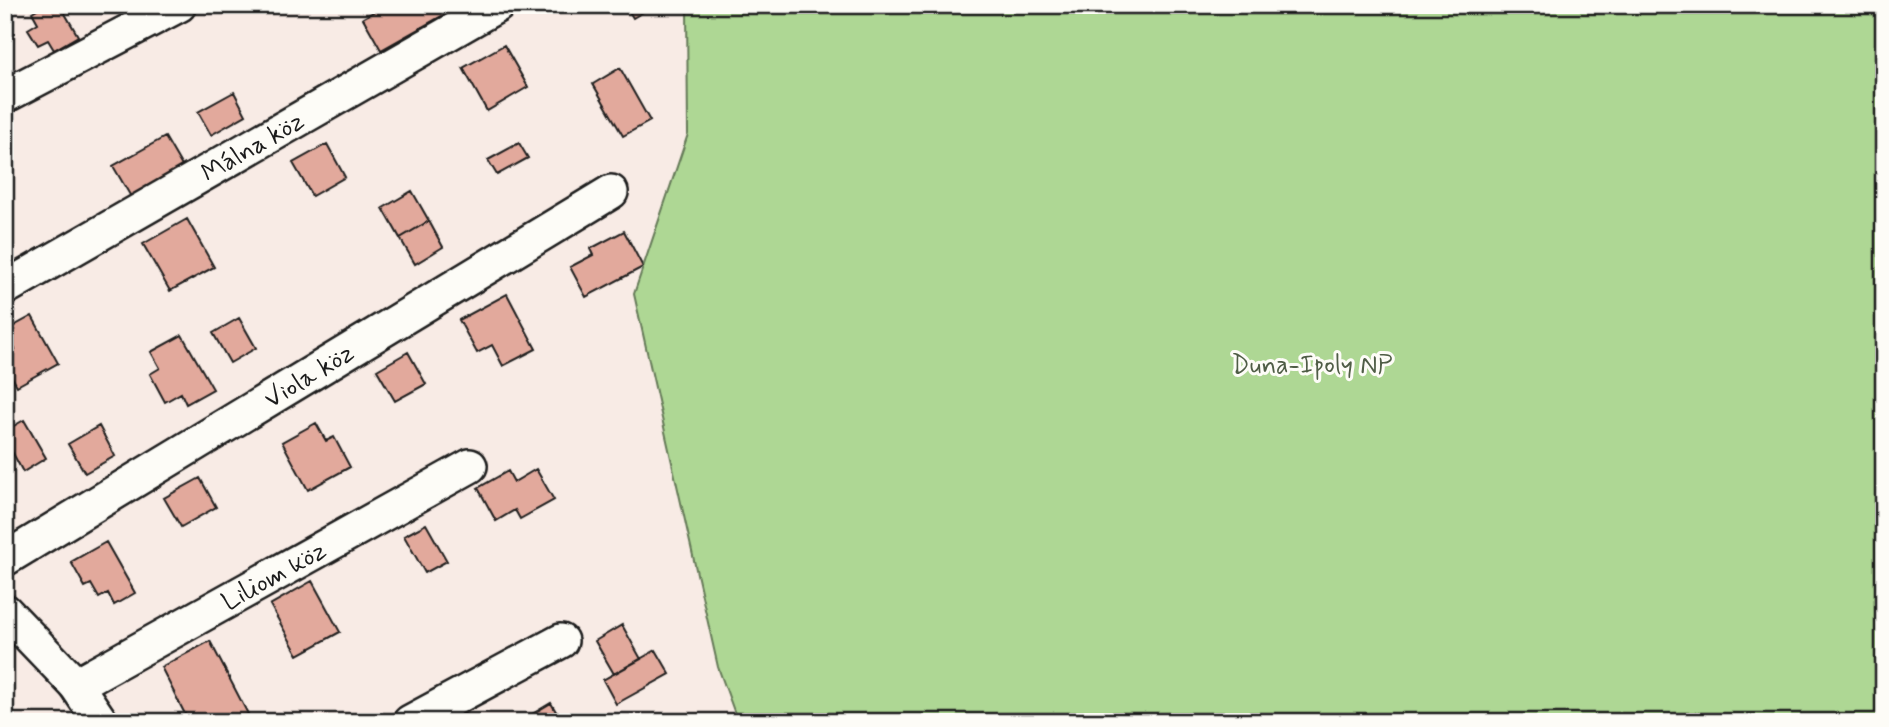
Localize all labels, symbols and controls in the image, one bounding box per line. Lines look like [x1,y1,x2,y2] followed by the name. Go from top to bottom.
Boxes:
[195,105,311,191] street label: Málna köz
[258,337,361,417] street label: Viola köz
[1232,349,1392,383] park label: Duna-Ipoly NP
[216,534,333,620] street label: Liliom köz

